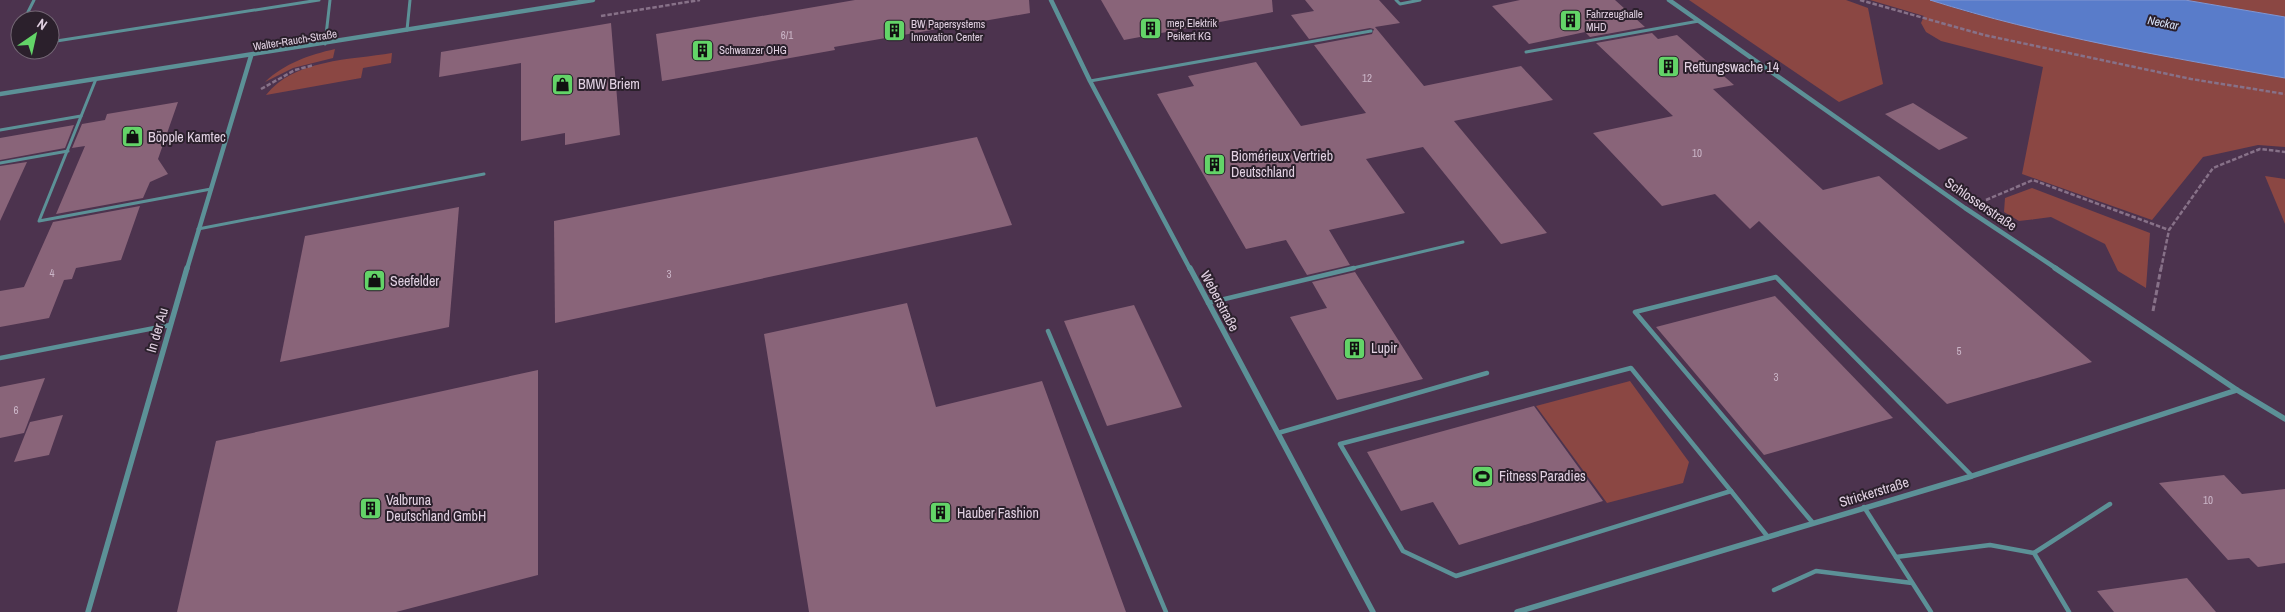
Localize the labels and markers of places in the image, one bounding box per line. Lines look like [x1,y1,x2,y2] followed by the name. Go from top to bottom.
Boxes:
[1586,7,1643,34] place label: Fahrzeughalle MHD
[1558,8,1582,32] building icon: Fahrzeughalle MHD
[1167,16,1218,43] place label: mep Elektrik Peikert KG
[911,17,986,44] place label: BW Papersystems Innovation Center
[1139,17,1163,41] building icon: mep Elektrik Peikert KG
[883,18,907,42] building icon: BW Papersystems Innovation Center
[691,38,715,62] building icon: Schwanzer OHG
[719,43,787,57] place label: Schwanzer OHG
[1656,55,1680,79] building icon: Rettungswache 14
[1684,58,1780,76] place label: Rettungswache 14
[550,72,574,96] shop icon: BMW Briem
[578,75,640,93] place label: BMW Briem
[120,125,144,149] shop icon: Böpple Kamtec
[148,128,226,146] place label: Böpple Kamtec
[1231,147,1333,181] place label: Biomérieux Vertrieb Deutschland
[1203,152,1227,176] building icon: Biomérieux Vertrieb Deutschland
[362,269,386,293] shop icon: Seefelder
[390,272,439,290] place label: Seefelder
[1343,336,1367,360] building icon: Lupir
[1371,339,1397,357] place label: Lupir
[1471,464,1495,488] sports icon: Fitness Paradies
[1499,467,1586,485] place label: Fitness Paradies
[386,491,486,525] place label: Valbruna Deutschland GmbH
[358,496,382,520] building icon: Valbruna Deutschland GmbH
[929,501,953,525] building icon: Hauber Fashion
[957,504,1039,522] place label: Hauber Fashion

